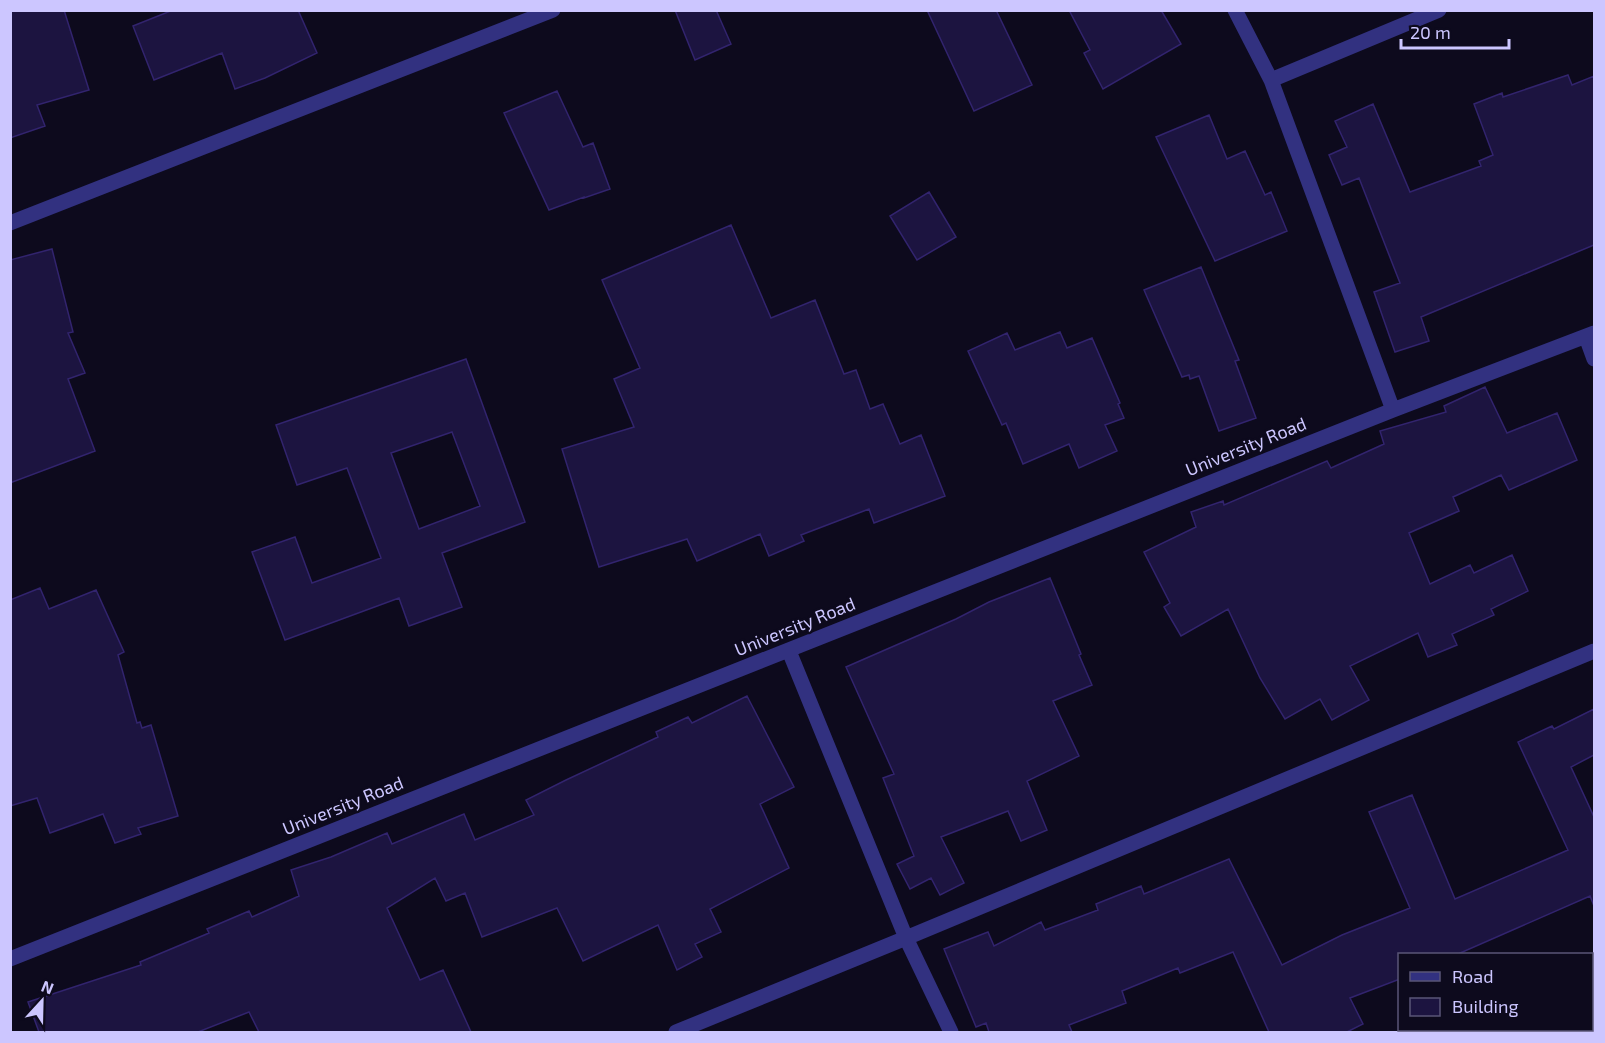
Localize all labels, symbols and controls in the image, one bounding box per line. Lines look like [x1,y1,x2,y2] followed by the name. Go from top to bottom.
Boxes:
[1401,12,1509,50] scale bar
[1410,21,1451,43] text: 20 m
[1182,412,1309,480] street label: University Road
[731,592,858,660] street label: University Road
[279,771,406,839] street label: University Road
[1398,953,1593,1031] legend
[1452,965,1493,987] text: Road
[12,971,72,1031] north arrow
[39,976,57,998] text: N
[1452,995,1519,1017] text: Building

